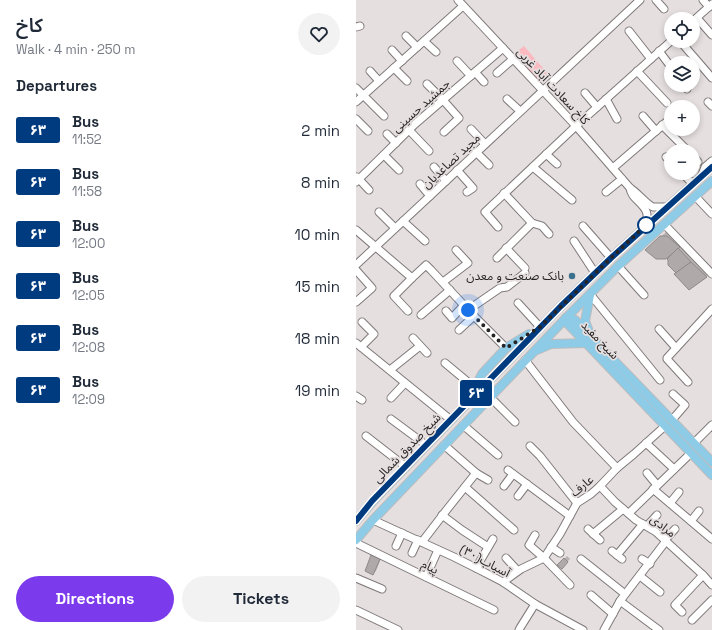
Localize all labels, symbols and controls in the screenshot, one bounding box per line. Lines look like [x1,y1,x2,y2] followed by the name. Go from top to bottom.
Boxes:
[664,12,700,180] map controls
[664,12,700,48] button: locate
[16,13,43,38] text: کاخ
[298,13,340,55] button: heart
[16,41,135,58] text: Walk · 4 min · 250 m
[512,44,594,129] street label: کاخ سعادت آباد غربی
[664,56,700,92] button: layers
[16,76,97,95] text: Departures
[389,76,453,136] street label: جمشید حسینی
[664,100,700,136] button: +
[72,112,99,131] text: Bus
[30,121,46,139] text: ۶۳
[301,121,340,140] text: 2 min
[418,130,484,192] street label: مجید تصاعدیان
[72,131,102,148] text: 11:52
[664,144,700,180] button: −
[72,164,99,183] text: Bus
[30,173,46,191] text: ۶۳
[301,173,340,192] text: 8 min
[72,183,102,200] text: 11:58
[72,216,99,235] text: Bus
[637,216,655,234] unlabelled marker
[30,225,46,243] text: ۶۳
[294,225,340,244] text: 10 min
[72,235,105,252] text: 12:00
[72,268,99,287] text: Bus
[466,268,564,284] place label: بانک صنعت و معدن
[567,271,577,281] marker: بانک صنعت و معدن
[30,277,46,295] text: ۶۳
[295,277,340,296] text: 15 min
[72,287,105,304] text: 12:05
[458,300,478,320] your location
[577,317,622,363] street label: شیخ مفید
[72,320,99,339] text: Bus
[30,329,46,347] text: ۶۳
[295,329,340,348] text: 18 min
[72,339,105,356] text: 12:08
[72,372,99,391] text: Bus
[458,380,494,406] line badge: ۶۳
[30,381,46,399] text: ۶۳
[295,381,340,400] text: 19 min
[468,384,484,402] text: ۶۳
[72,391,105,408] text: 12:09
[369,410,445,487] street label: شیخ صدوق شمالی
[567,472,597,500] street label: عارف
[647,511,679,541] street label: مرادی
[457,541,513,581] street label: آسیاب(۳۰)
[418,556,441,579] street label: پیام
[16,576,174,622] button: Directions
[182,576,340,622] button: Tickets

